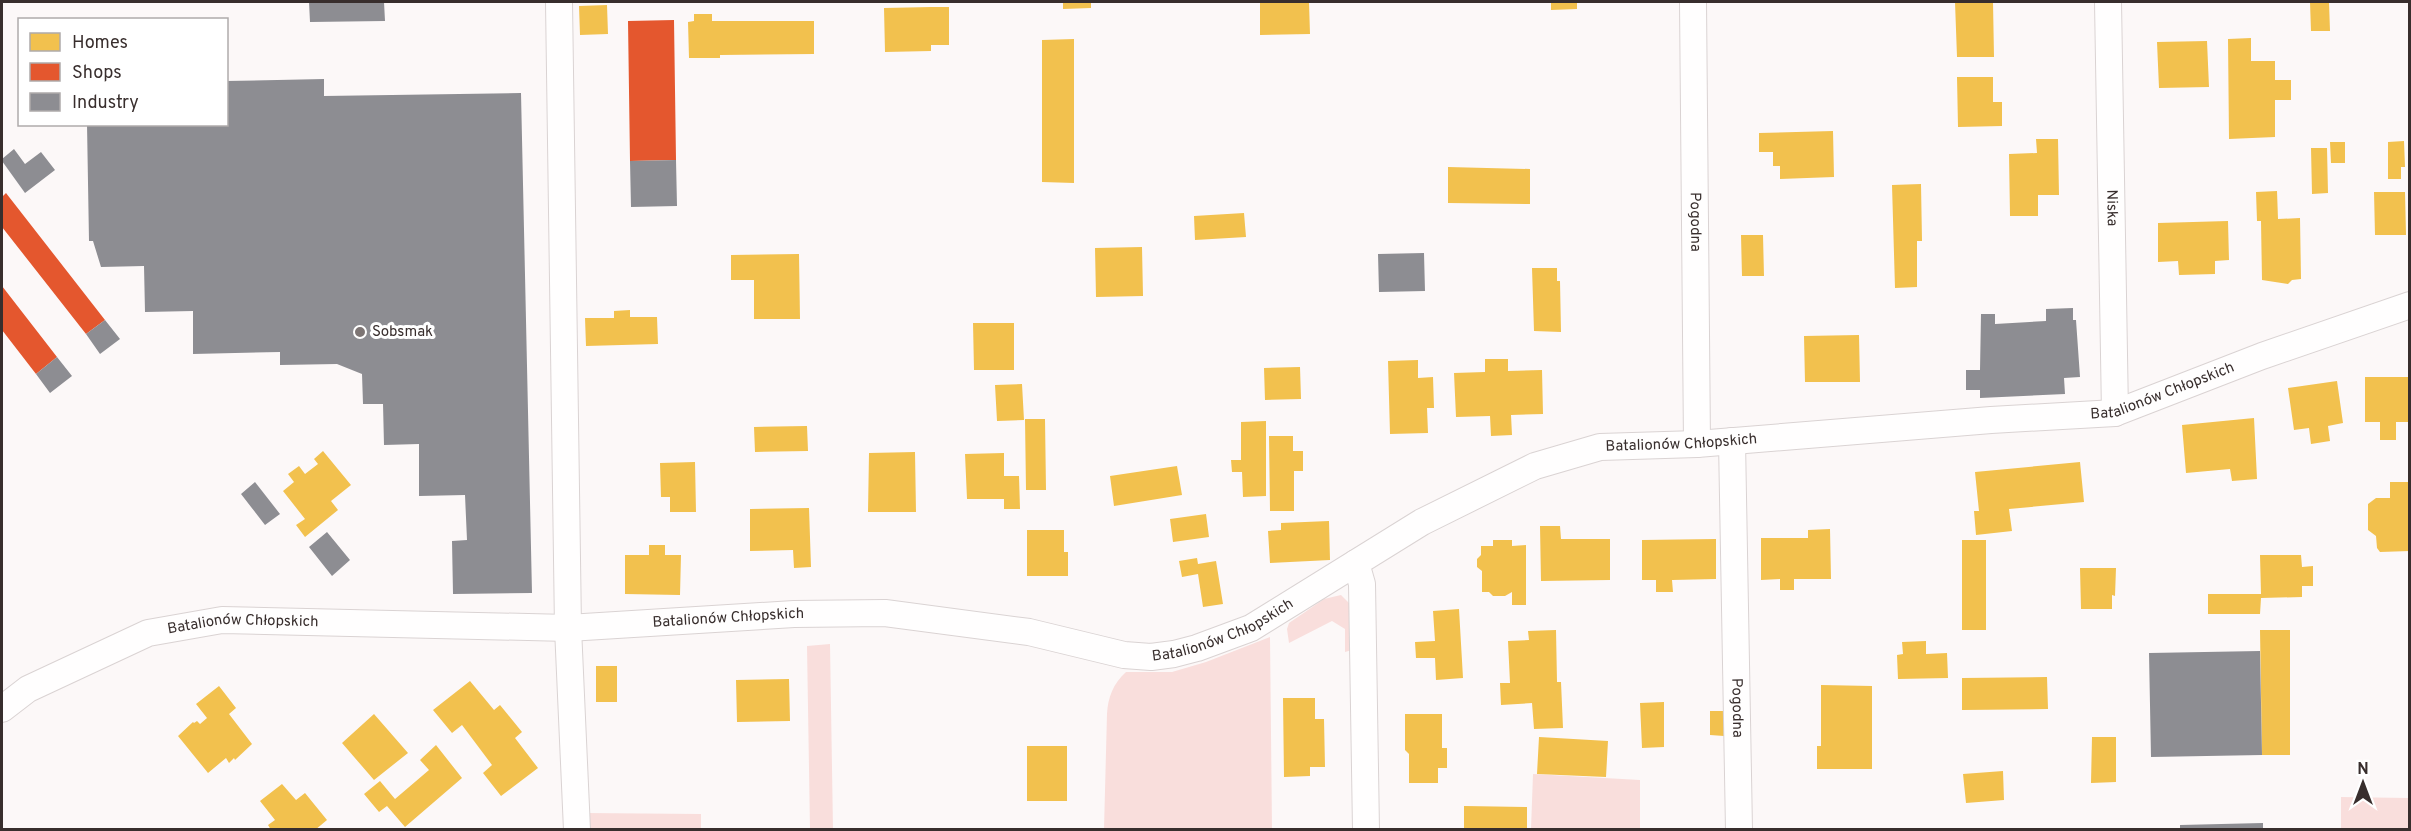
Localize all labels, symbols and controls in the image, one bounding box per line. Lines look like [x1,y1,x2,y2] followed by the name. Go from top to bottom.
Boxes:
[18,18,228,126] legend
[72,32,128,55] text: Homes
[72,62,122,85] text: Shops
[72,92,139,115] text: Industry
[2102,189,2121,227] street label: Niska
[1685,192,1705,252] street label: Pogodna
[372,323,433,342] place label: Sobsmak
[353,325,367,339] marker: Sobsmak
[2090,358,2237,424] street label: Batalionów Chłopskich
[1605,430,1758,456] street label: Batalionów Chłopskich
[1151,594,1297,666] street label: Batalionów Chłopskich
[652,604,804,632] street label: Batalionów Chłopskich
[166,611,319,639] street label: Batalionów Chłopskich
[1727,678,1747,738] street label: Pogodna
[2333,753,2393,813] north arrow
[2357,760,2369,780] text: N

